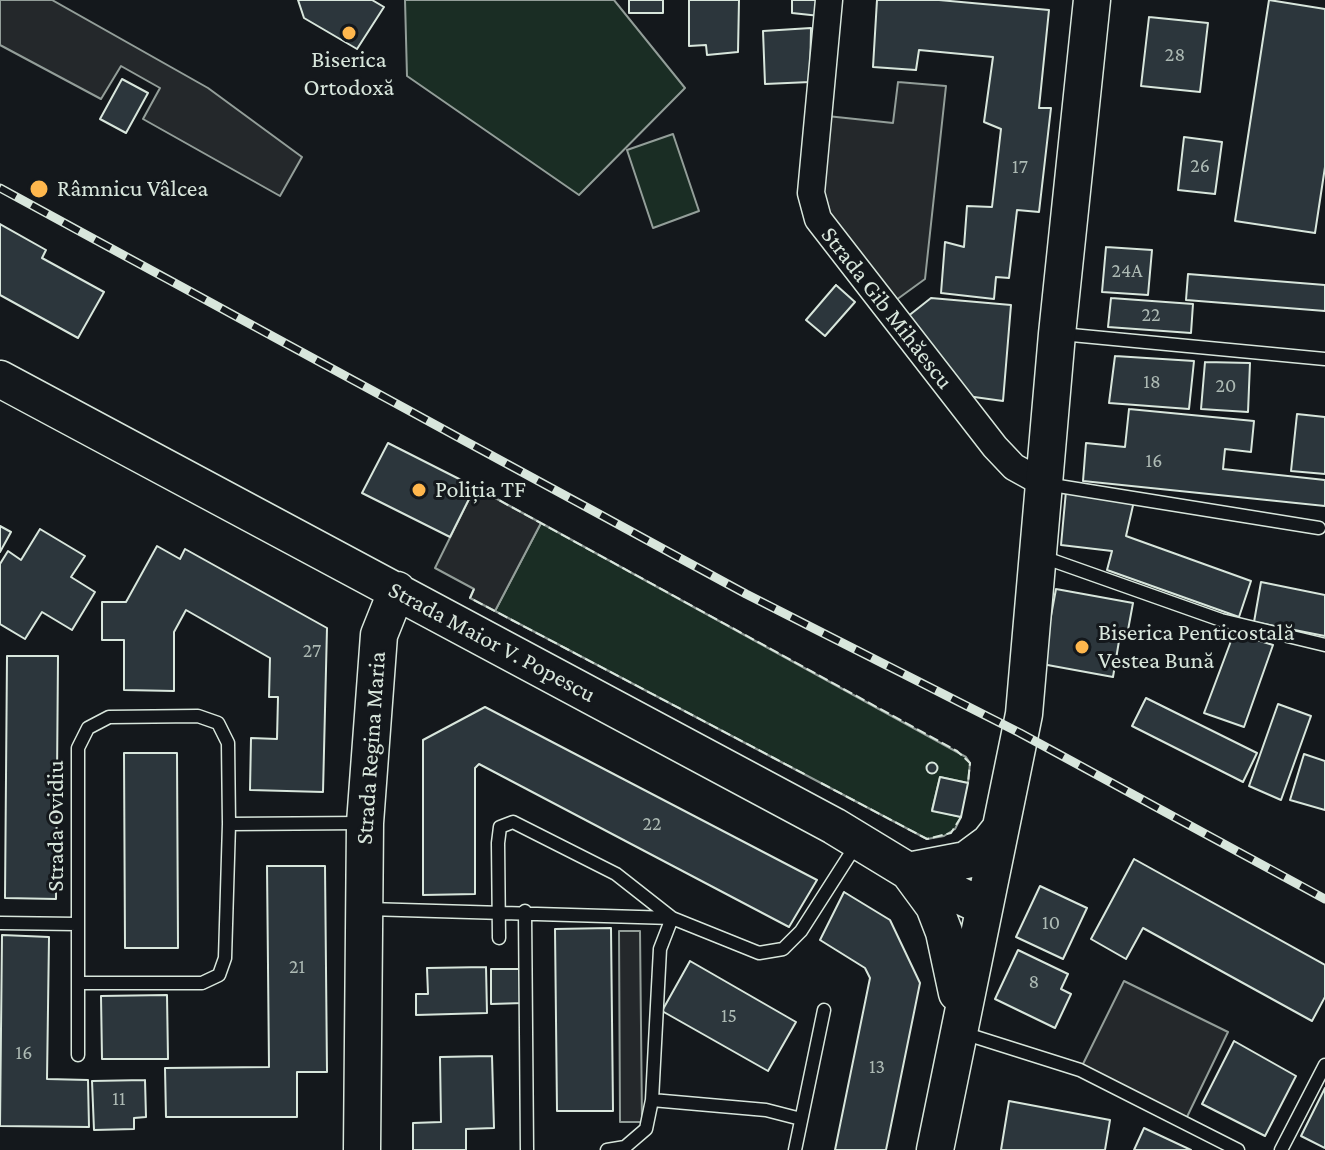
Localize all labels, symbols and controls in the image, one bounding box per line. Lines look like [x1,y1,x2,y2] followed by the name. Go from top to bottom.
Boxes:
[340,24,358,42] marker: Biserica Ortodoxă
[1165,43,1185,67] house number: 28
[304,46,394,102] place label: Biserica Ortodoxă
[1190,154,1210,178] house number: 26
[1012,155,1028,179] house number: 17
[57,175,208,203] place label: Râmnicu Vâlcea
[28,178,50,200] marker: Râmnicu Vâlcea
[815,221,959,395] street label: Strada Gib Mihăescu
[1111,259,1143,283] house number: 24A
[1142,303,1160,327] house number: 22
[1143,370,1161,394] house number: 18
[1216,374,1236,398] house number: 20
[1146,449,1162,473] house number: 16
[435,476,526,504] place label: Poliția TF
[410,481,428,499] marker: Poliția TF
[383,575,601,709] street label: Strada Maior V. Popescu
[1098,619,1295,675] place label: Biserica Penticostală Vestea Bună
[1073,638,1091,656] marker: Biserica Penticostală Vestea Bună
[303,639,321,663] house number: 27
[350,650,392,846] street label: Strada Regina Maria
[42,760,70,892] street label: Strada Ovidiu
[643,812,661,836] house number: 22
[1042,911,1060,935] house number: 10
[289,955,305,979] house number: 21
[1029,970,1039,994] house number: 8
[721,1004,737,1028] house number: 15
[16,1041,32,1065] house number: 16
[869,1055,885,1079] house number: 13
[112,1087,126,1111] house number: 11

